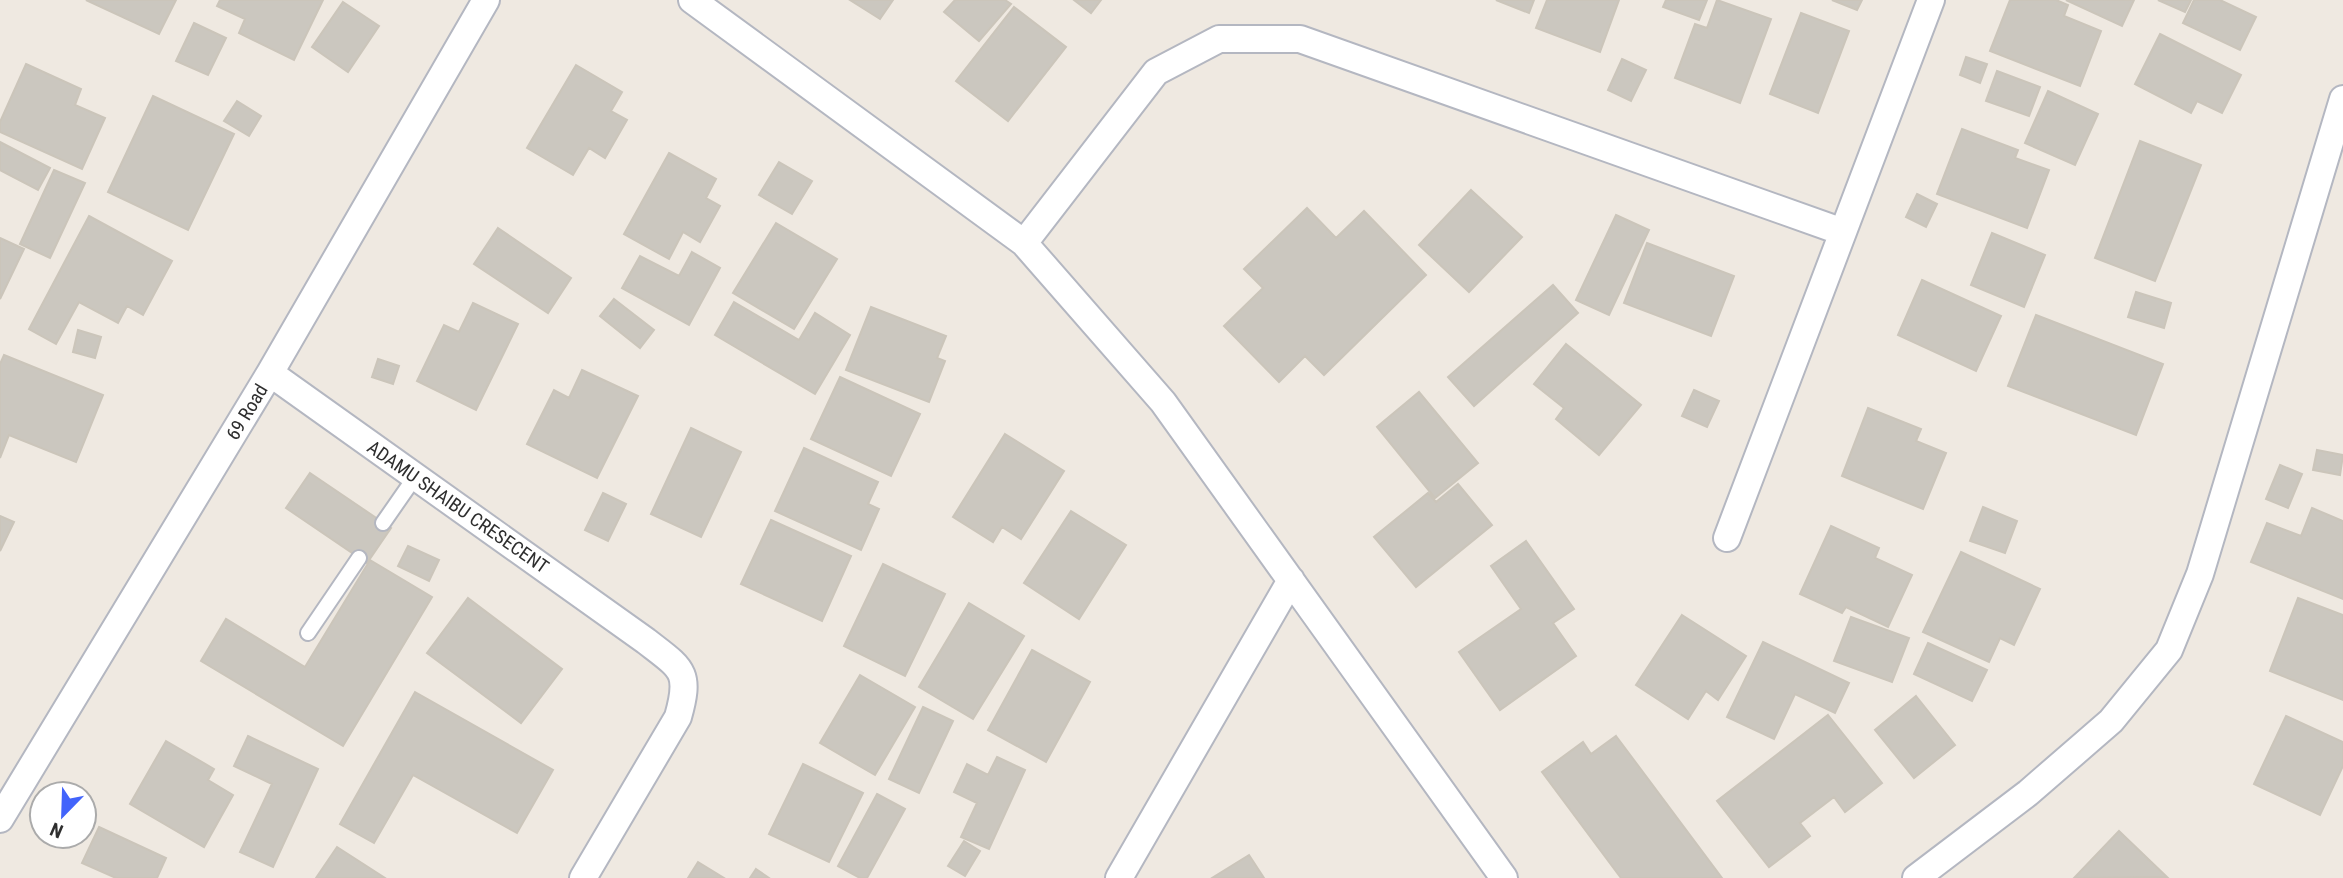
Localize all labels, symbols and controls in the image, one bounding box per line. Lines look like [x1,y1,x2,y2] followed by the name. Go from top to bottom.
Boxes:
[221,380,273,444] street label: 69 Road
[363,436,553,578] street label: ADAMU SHAIBU CRESECENT
[28,780,98,850] north arrow
[47,817,66,843] text: N

